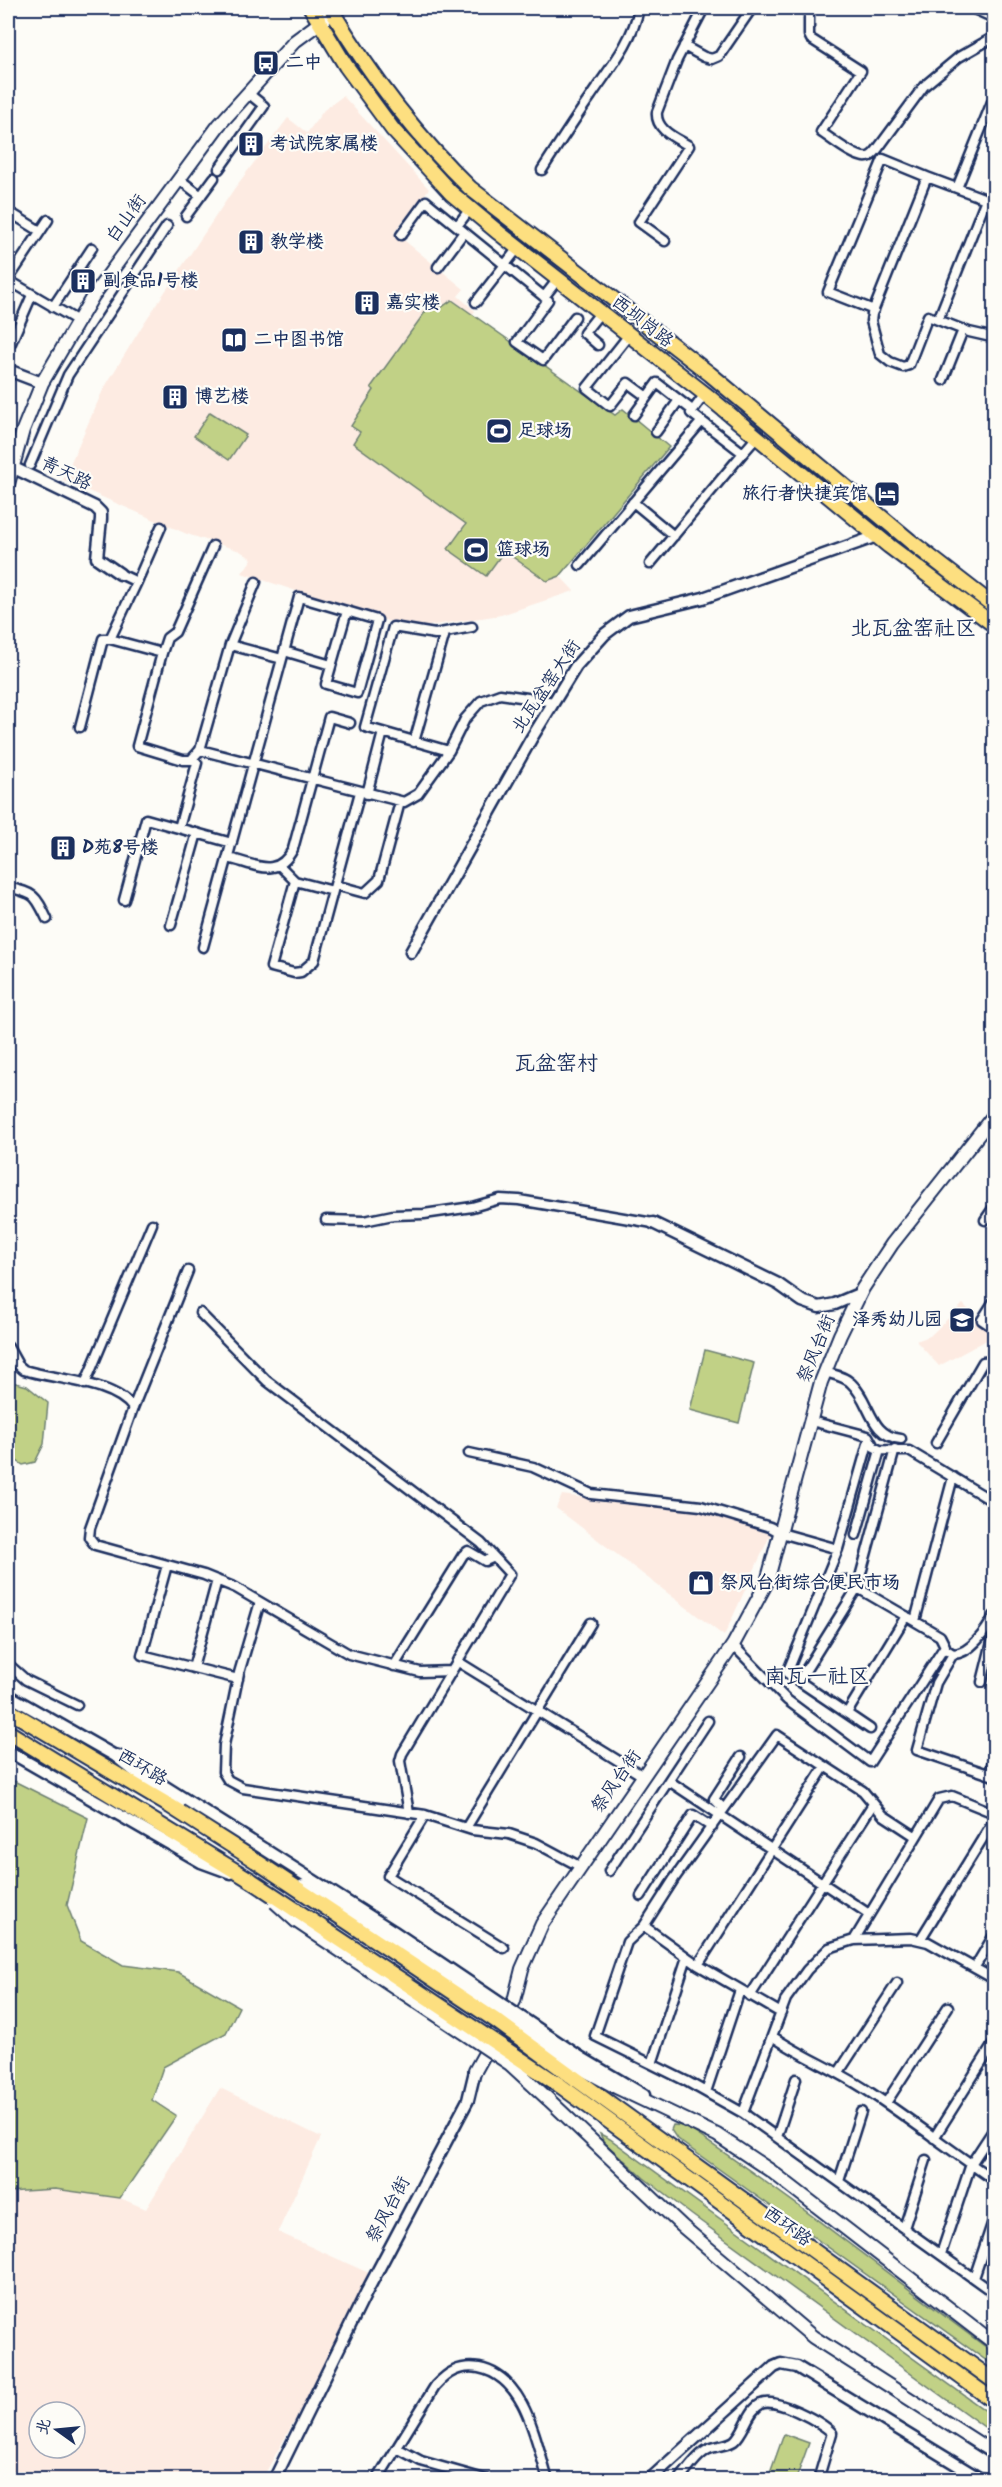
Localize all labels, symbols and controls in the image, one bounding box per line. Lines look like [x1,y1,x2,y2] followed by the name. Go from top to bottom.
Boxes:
[251,48,281,78] bus stop icon: 二中
[286,49,322,78] place label: 二中
[236,129,266,159] building icon: 考试院家属楼
[270,130,378,159] place label: 考试院家属楼
[99,189,155,249] street label: 白山街
[236,227,266,257] building icon: 教学楼
[270,228,324,257] place label: 教学楼
[68,266,98,296] building icon: 副食品1号楼
[103,267,198,296] place label: 副食品1号楼
[352,288,382,318] building icon: 嘉实楼
[605,288,679,356] street label: 西坝岗路
[386,289,440,318] place label: 嘉实楼
[219,325,249,355] library icon: 二中图书馆
[254,326,344,355] place label: 二中图书馆
[160,382,190,412] building icon: 博艺楼
[195,383,249,412] place label: 博艺楼
[484,416,514,446] sports icon: 足球场
[518,417,572,446] place label: 足球场
[35,449,97,499] street label: 青天路
[872,479,902,509] hotel icon: 旅行者快捷宾馆
[742,480,868,509] place label: 旅行者快捷宾馆
[461,535,491,565] sports icon: 篮球场
[496,536,550,565] place label: 篮球场
[850,613,976,646] district label: 北瓦盆窑社区
[505,634,589,740] street label: 北瓦盆窑大街
[48,833,78,863] building icon: D苑8号楼
[82,834,159,863] place label: D苑8号楼
[514,1048,598,1081] district label: 瓦盆窑村
[947,1305,977,1335] school or university icon: 泽秀幼儿园
[852,1306,942,1335] place label: 泽秀幼儿园
[790,1310,844,1388] street label: 祭风台街
[686,1568,716,1598] shop icon: 祭风台街综合便民市场
[720,1569,900,1598] place label: 祭风台街综合便民市场
[765,1661,870,1694] district label: 南瓦一社区
[111,1742,173,1794] street label: 西环路
[584,1744,650,1820] street label: 祭风台街
[359,2171,419,2249] street label: 祭风台街
[757,2199,817,2255] street label: 西环路
[27,2400,87,2460] north arrow
[30,2416,58,2437] text: 北

